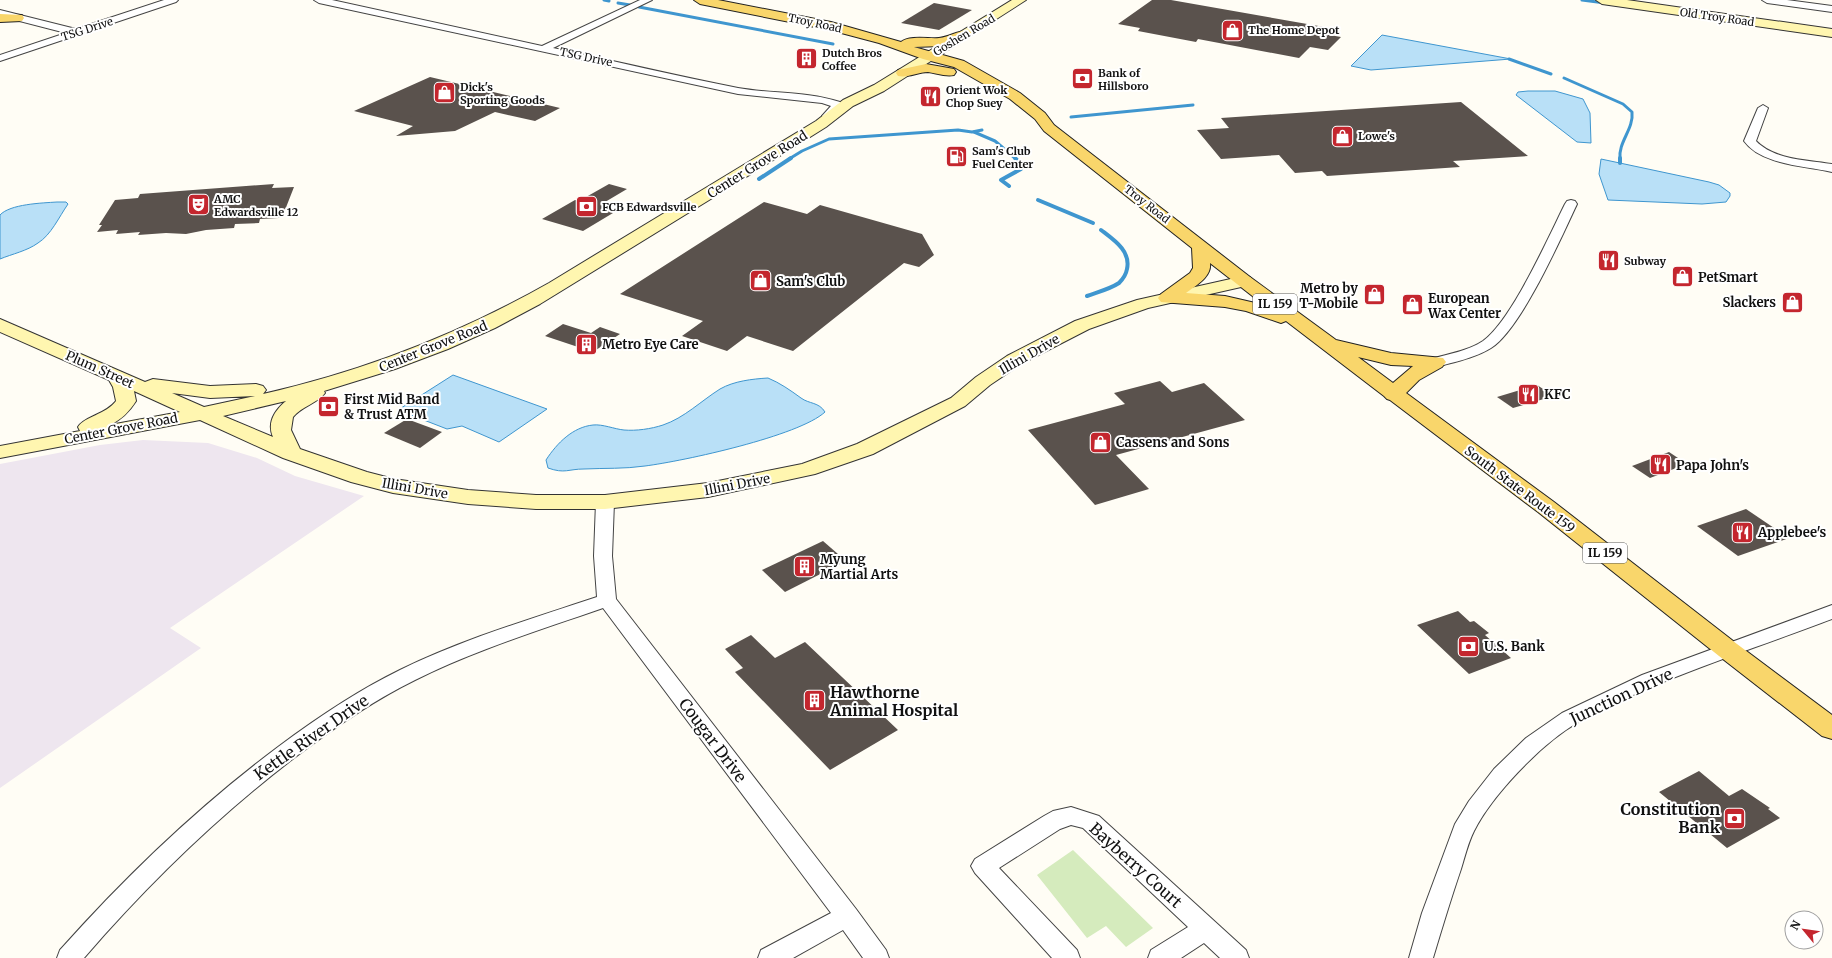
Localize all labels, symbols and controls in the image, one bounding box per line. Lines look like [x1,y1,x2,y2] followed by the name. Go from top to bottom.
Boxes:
[1679,5,1755,29] street label: Old Troy Road
[787,11,843,36] street label: Troy Road
[931,11,998,59] street label: Goshen Road
[59,14,115,44] street label: TSG Drive
[1220,17,1246,43] shop icon: The Home Depot
[1248,23,1340,37] place label: The Home Depot
[558,45,614,69] street label: TSG Drive
[794,46,820,72] building icon: Dutch Bros Coffee
[822,46,882,73] place label: Dutch Bros Coffee
[1069,66,1095,92] bank icon: Bank of Hillsboro
[1098,66,1149,93] place label: Bank of Hillsboro
[432,80,458,106] shop icon: Dick's Sporting Goods
[460,80,545,107] place label: Dick's Sporting Goods
[918,83,944,109] restaurant icon: Orient Wok Chop Suey
[946,83,1008,110] place label: Orient Wok Chop Suey
[1329,123,1355,149] shop icon: Lowe's
[704,127,811,202] street label: Center Grove Road
[1358,129,1395,143] place label: Lowe's
[944,144,970,170] fuel station icon: Sam's Club Fuel Center
[972,144,1033,171] place label: Sam's Club Fuel Center
[1121,182,1173,226] street label: Troy Road
[186,192,212,218] theatre icon: AMC Edwardsville 12
[213,192,299,219] place label: AMC Edwardsville 12
[573,194,599,220] bank icon: FCB Edwardsville
[602,200,696,214] place label: FCB Edwardsville
[1596,248,1622,274] restaurant icon: Subway
[1624,254,1667,268] place label: Subway
[1669,264,1695,290] shop icon: PetSmart
[748,268,774,294] shop icon: Sam's Club
[1698,269,1759,286] place label: PetSmart
[776,273,845,290] place label: Sam's Club
[1299,280,1358,312] place label: Metro by T-Mobile
[1361,282,1387,308] shop icon: Metro by T-Mobile
[1779,289,1805,315] shop icon: Slackers
[1427,290,1501,322] place label: European Wax Center
[1399,292,1425,318] shop icon: European Wax Center
[1253,294,1297,314] road number: IL 159
[1722,294,1776,311] place label: Slackers
[377,317,490,376] street label: Center Grove Road
[996,330,1063,378] street label: Illini Drive
[574,331,600,357] building icon: Metro Eye Care
[602,336,699,353] place label: Metro Eye Care
[63,347,137,392] street label: Plum Street
[1516,381,1542,407] restaurant icon: KFC
[1544,386,1571,403] place label: KFC
[344,391,439,423] place label: First Mid Band & Trust ATM
[316,393,342,419] bank icon: First Mid Band & Trust ATM
[63,409,179,448] street label: Center Grove Road
[1088,429,1114,455] shop icon: Cassens and Sons
[1116,434,1230,451] place label: Cassens and Sons
[1461,442,1578,537] street label: South State Route 159
[1647,452,1673,478] restaurant icon: Papa John's
[1676,457,1749,474] place label: Papa John's
[703,470,772,499] street label: Illini Drive
[381,474,449,503] street label: Illini Drive
[1730,519,1756,545] restaurant icon: Applebee's
[1757,524,1827,541] place label: Applebee's
[1583,543,1627,563] road number: IL 159
[820,551,898,583] place label: Myung Martial Arts
[791,553,817,579] building icon: Myung Martial Arts
[1456,633,1482,659] bank icon: U.S. Bank
[1484,638,1545,655] place label: U.S. Bank
[1566,664,1675,729] street label: Junction Drive
[829,682,958,720] place label: Hawthorne Animal Hospital
[802,688,828,714] building icon: Hawthorne Animal Hospital
[250,690,372,784] street label: Kettle River Drive
[675,694,751,786] street label: Cougar Drive
[1620,799,1721,837] place label: Constitution Bank
[1722,805,1748,831] bank icon: Constitution Bank
[1086,818,1187,912] street label: Bayberry Court
[1784,910,1824,950] north arrow
[1787,918,1804,932] text: N

